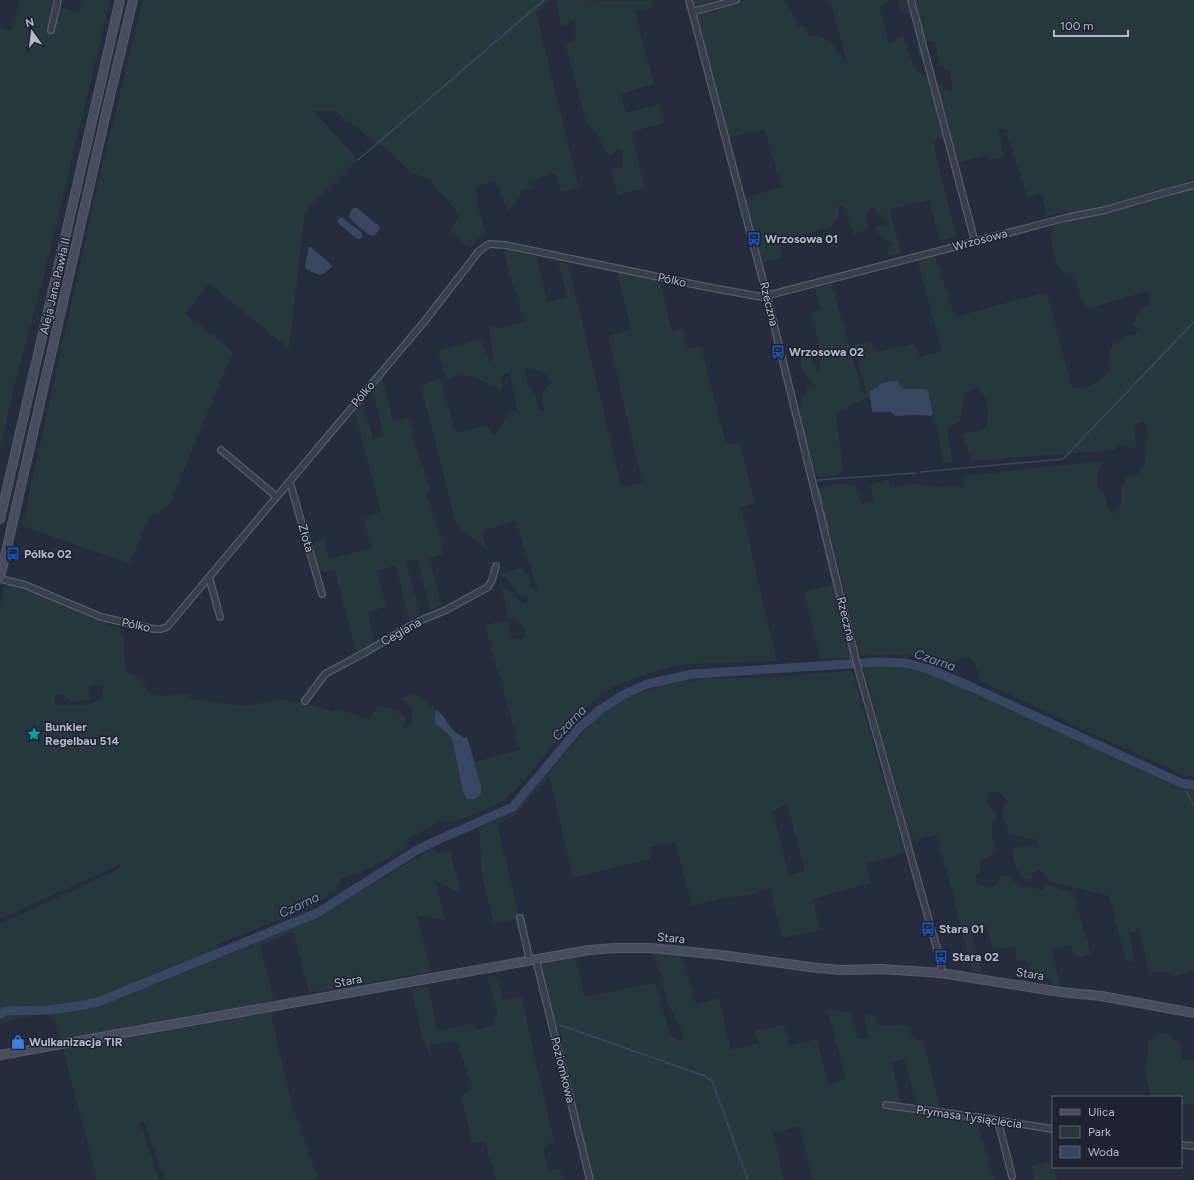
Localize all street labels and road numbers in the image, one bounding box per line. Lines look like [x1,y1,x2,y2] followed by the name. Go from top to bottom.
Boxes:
[951,226,1009,254] street label: Wrzosowa
[37,236,73,336] street label: Aleja Jana Pawła II
[656,270,688,290] street label: Pólko
[757,280,781,328] street label: Rzeczna
[348,378,378,410] street label: Pólko
[295,522,317,554] street label: Złota
[834,595,858,643] street label: Rzeczna
[120,615,152,635] street label: Pólko
[378,615,424,649] street label: Ceglana
[656,930,686,946] street label: Stara
[1015,965,1045,983] street label: Stara
[333,972,363,990] street label: Stara
[548,1036,578,1104] street label: Poziomkowa
[915,1103,1023,1131] street label: Prymasa Tysiąclecia

